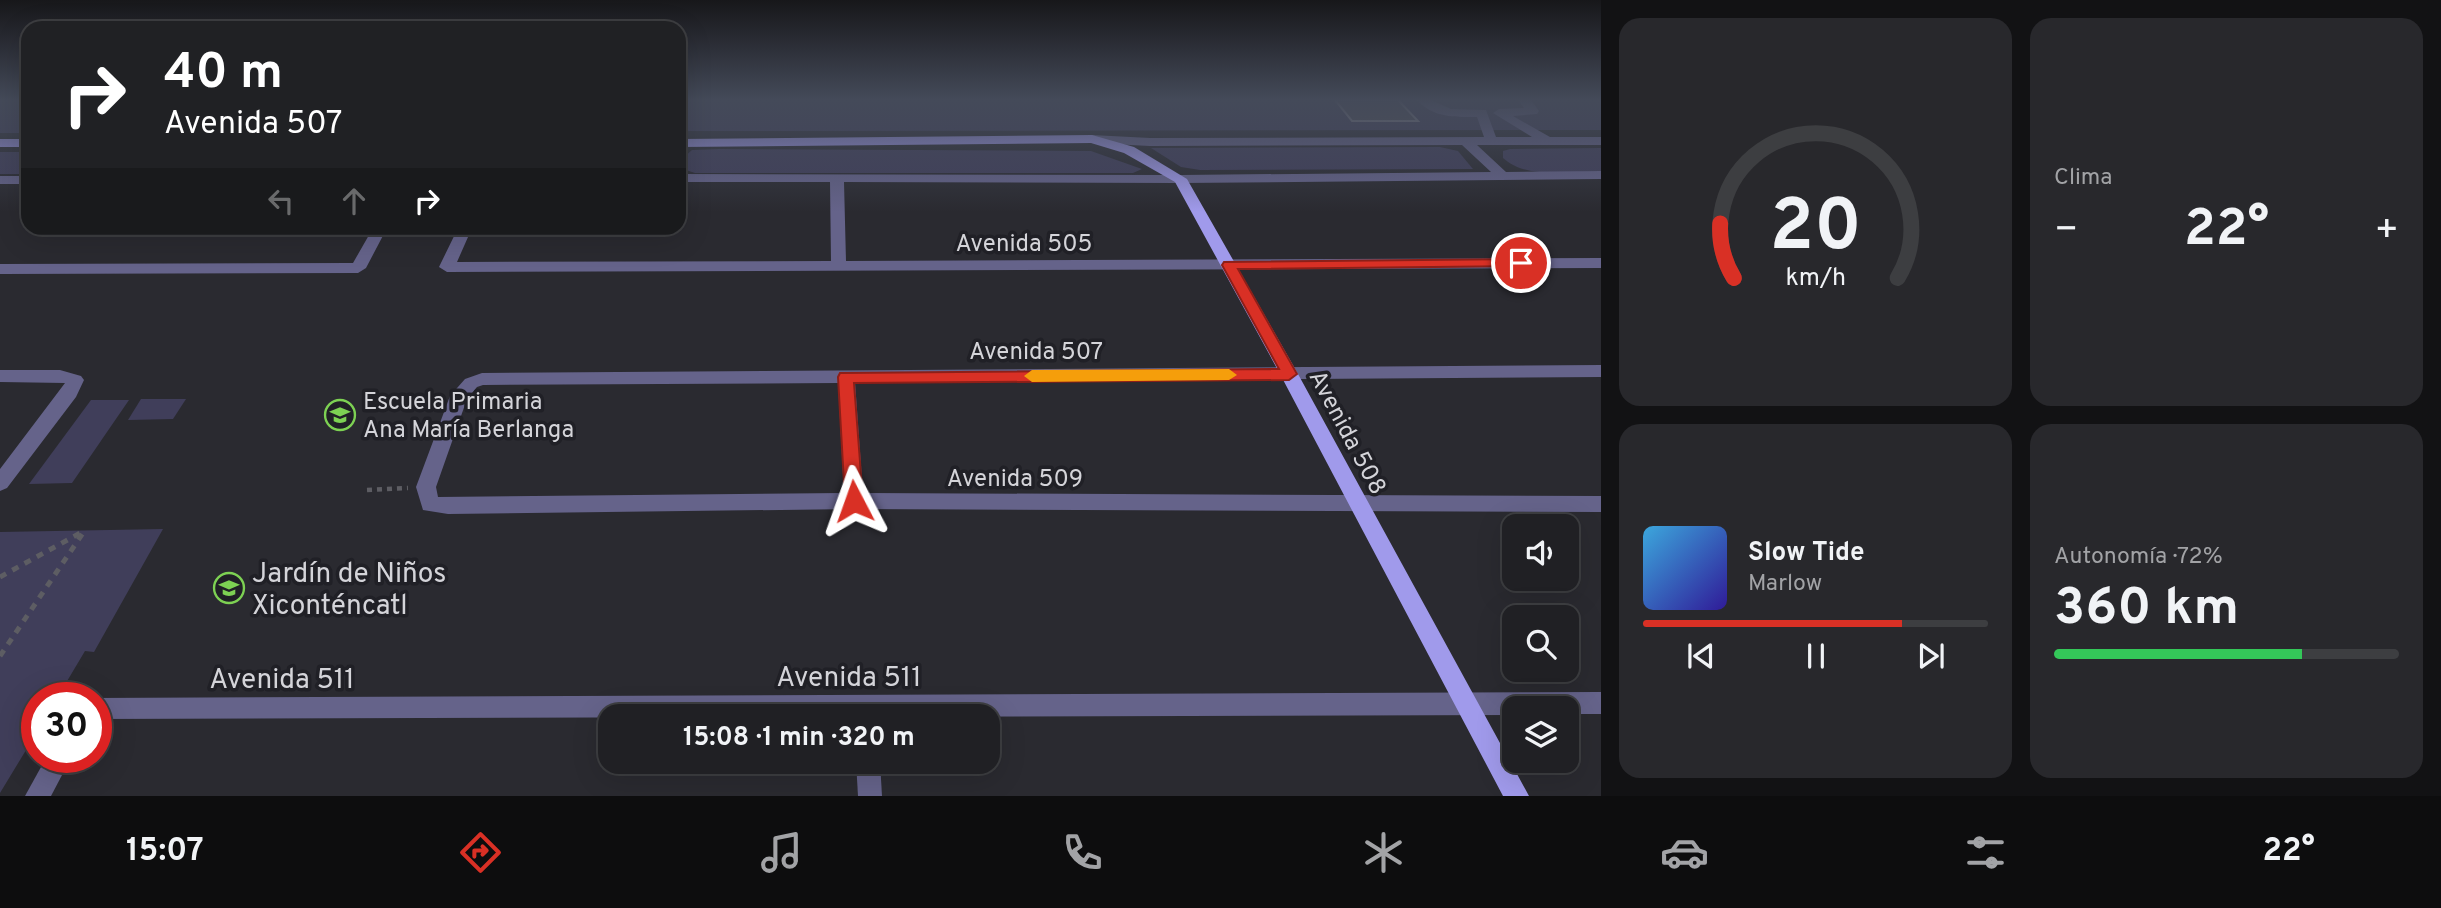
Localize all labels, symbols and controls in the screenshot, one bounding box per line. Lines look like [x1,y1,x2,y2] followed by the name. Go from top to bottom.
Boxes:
[164,44,283,106] text: 40 m
[49,49,140,140] icon: right
[164,105,342,145] text: Avenida 507
[2054,164,2112,193] text: Clima
[262,182,300,220] icon: left
[335,182,373,220] icon: ahead
[408,182,446,220] icon: right
[1769,184,1862,276] text: 20
[2184,198,2269,264] text: 22°
[2054,207,2079,256] text: −
[2374,207,2399,256] text: +
[956,230,1092,260] street label: Avenida 505
[1491,233,1551,293] pin
[1502,244,1540,282] icon: arrive
[1785,263,1846,295] text: km/h
[969,338,1103,368] street label: Avenida 507
[1301,366,1392,500] street label: Avenida 508
[363,388,574,446] place label: Escuela Primaria Ana María Berlanga
[323,398,357,432] school or university icon: Escuela Primaria Ana María Berlanga
[817,464,891,538] position arrow
[947,465,1083,495] street label: Avenida 509
[1502,514,1579,773] map controls
[1502,514,1579,591] button: sound
[1748,537,1865,570] text: Slow Tide
[2054,543,2223,572] text: Autonomía · 72%
[252,557,446,625] place label: Jardín de Niños Xiconténcatl
[1748,570,1822,599] text: Marlow
[212,571,246,605] school or university icon: Jardín de Niños Xiconténcatl
[2054,577,2239,643] text: 360 km
[1502,605,1579,682] button: search
[1682,637,1720,675] icon: previous
[1797,637,1835,675] icon: pause
[1912,637,1950,675] icon: next
[776,661,922,697] street label: Avenida 511
[209,663,355,699] street label: Avenida 511
[21,682,112,773] speed limit sign: 30
[1502,696,1579,773] button: layers
[683,722,915,755] text: 15:08 · 1 min · 320 m
[456,828,505,877] icon: directions
[757,828,806,877] icon: music
[1058,828,1107,877] icon: phone
[1359,828,1408,877] icon: climate
[1660,828,1709,877] icon: car
[1961,828,2010,877] icon: filters
[126,832,204,872] text: 15:07
[2262,832,2315,872] text: 22°

